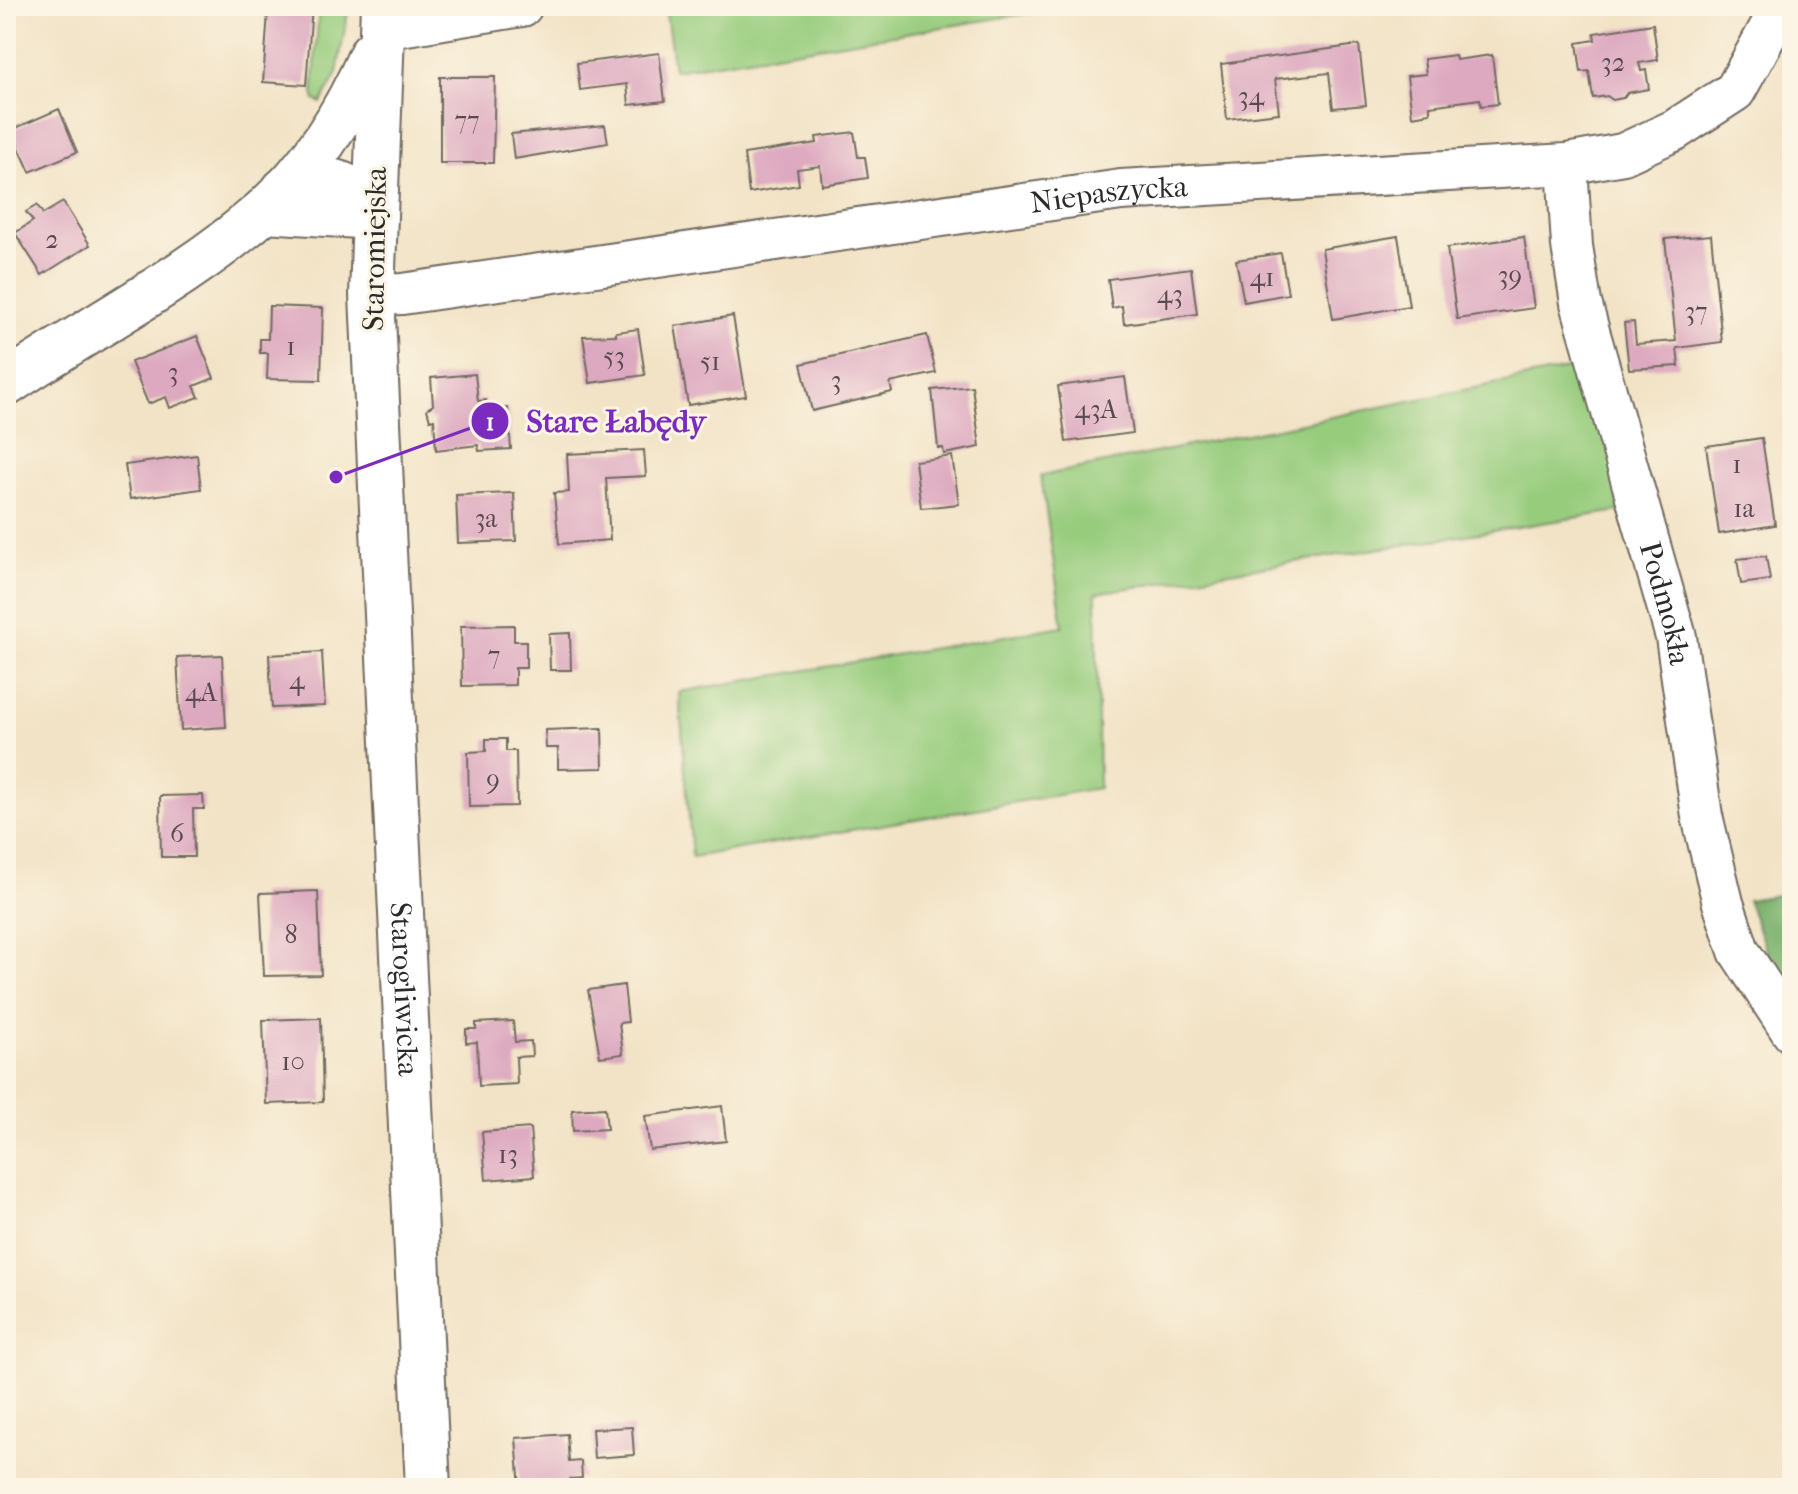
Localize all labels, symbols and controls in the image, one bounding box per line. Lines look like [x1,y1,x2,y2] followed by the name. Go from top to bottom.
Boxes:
[1601,47,1625,78] house number: 32
[1238,81,1265,112] house number: 34
[454,105,480,136] house number: 77
[356,166,394,331] street label: Staromiejska
[1028,169,1190,220] street label: Niepaszycka
[45,224,59,255] house number: 2
[1498,260,1522,291] house number: 39
[1250,262,1274,293] house number: 41
[1157,279,1183,310] house number: 43
[1684,296,1708,327] house number: 37
[286,331,296,362] house number: 1
[603,341,625,372] house number: 53
[700,346,720,377] house number: 51
[168,357,178,388] house number: 3
[831,365,841,396] house number: 3
[470,393,722,449] callout: Stare Łabędy
[1075,394,1119,425] house number: 43A
[526,403,708,441] text: Stare Łabędy
[486,408,494,436] text: 1
[1732,449,1742,480] house number: 1
[1733,493,1756,524] house number: 1a
[475,503,498,534] house number: 3a
[1632,538,1698,668] street label: Podmokła
[488,640,500,671] house number: 7
[289,665,305,696] house number: 4
[185,677,218,708] house number: 4A
[486,764,500,795] house number: 9
[170,818,185,849] house number: 6
[383,901,426,1078] street label: Starogliwicka
[284,919,298,950] house number: 8
[281,1046,305,1077] house number: 10
[498,1139,518,1170] house number: 13

